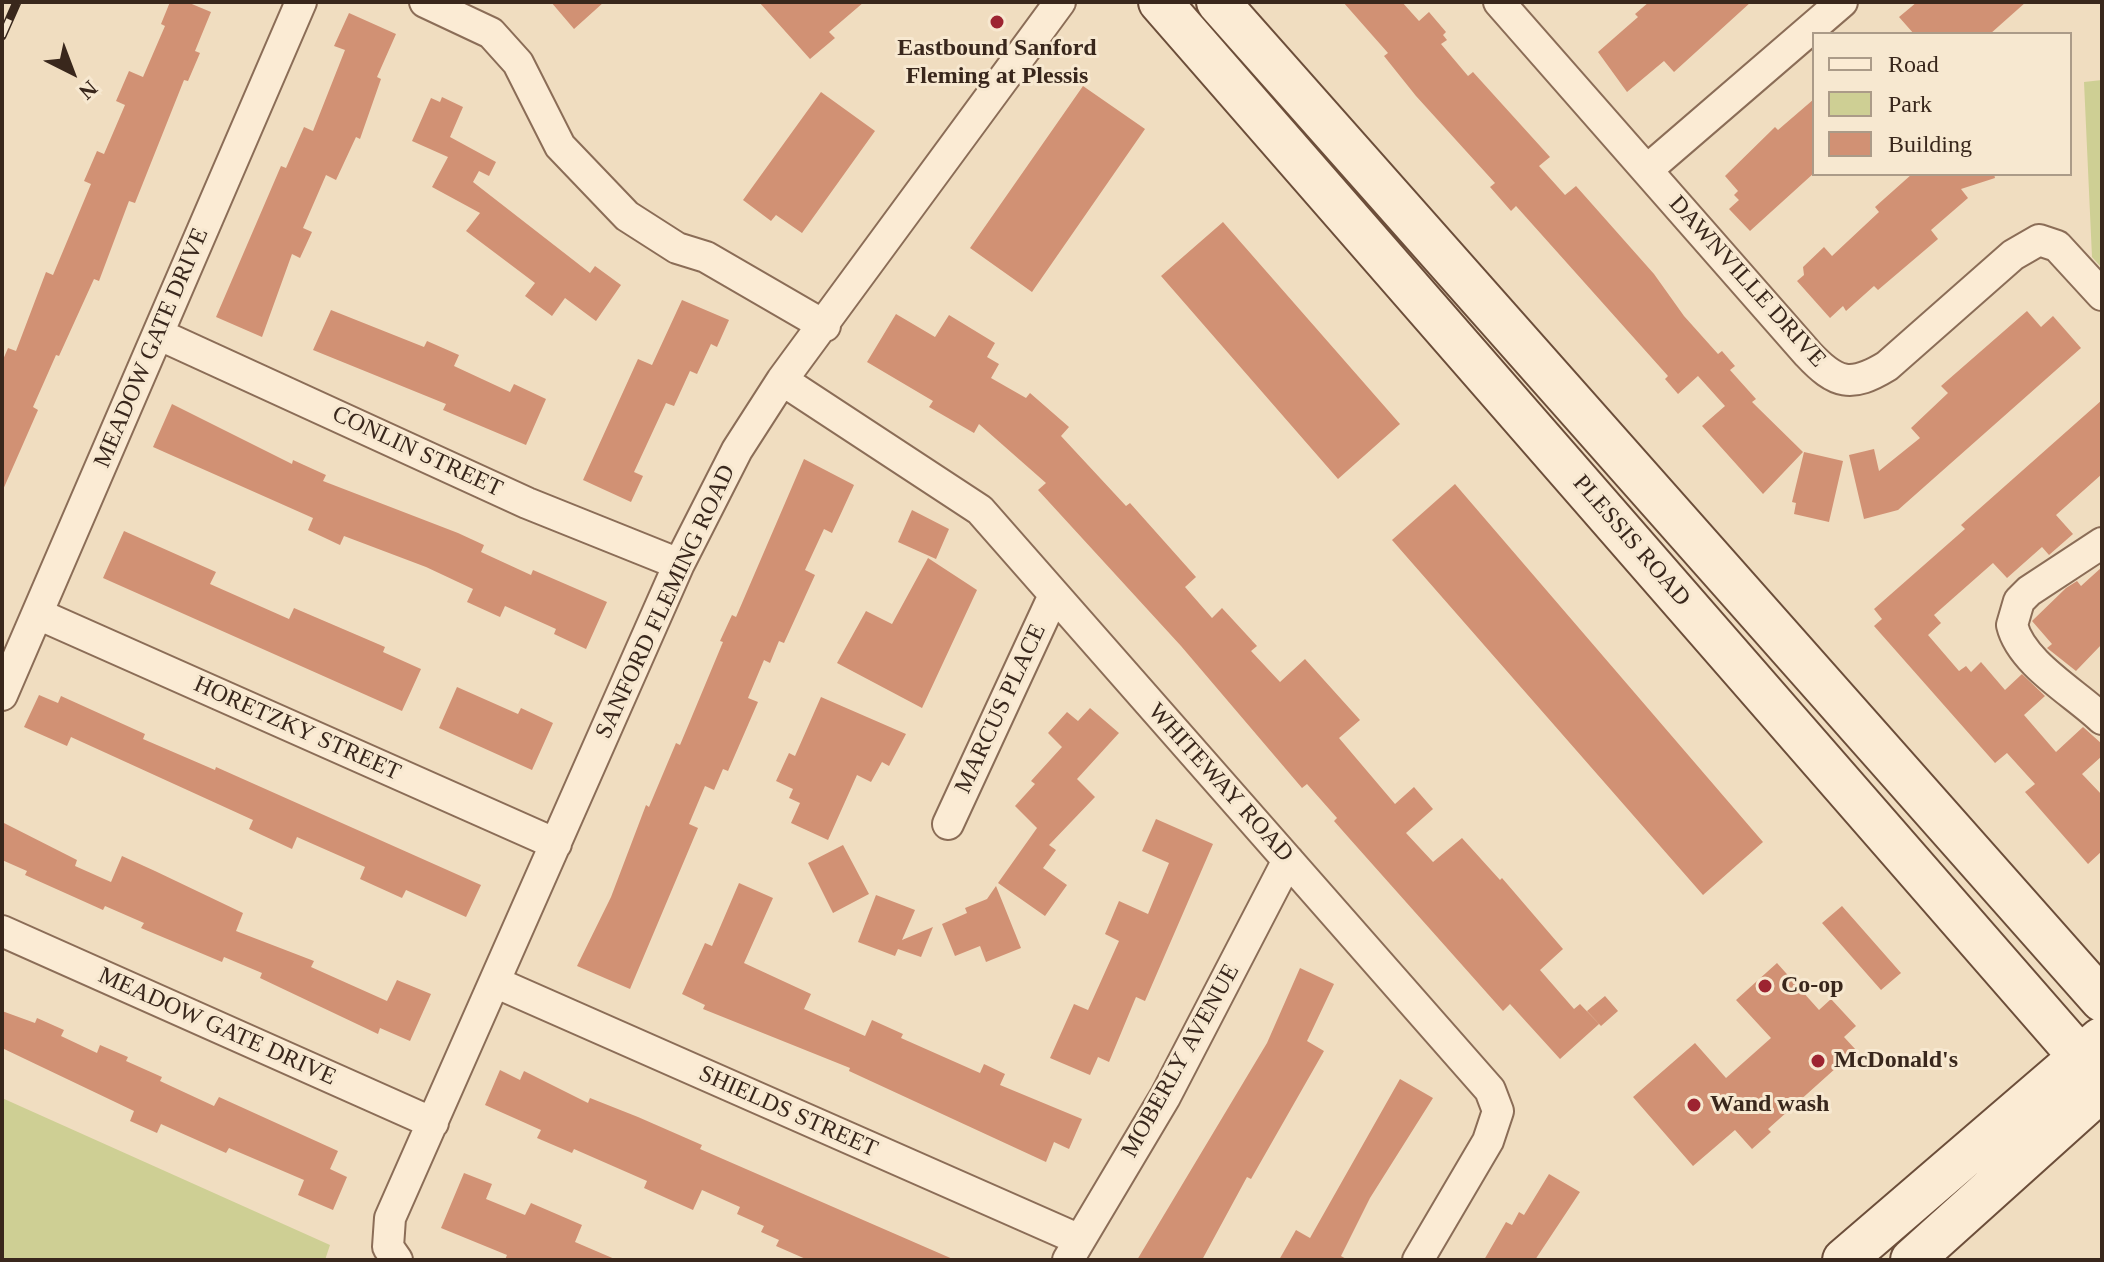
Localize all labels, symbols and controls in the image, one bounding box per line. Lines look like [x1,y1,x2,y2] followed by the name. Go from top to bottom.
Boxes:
[988,13,1006,31] marker: Eastbound Sanford Fleming at Plessis
[32,32,112,112] north arrow
[1812,32,2072,176] legend
[897,35,1097,91] place label: Eastbound Sanford Fleming at Plessis
[1888,51,1939,77] text: Road
[74,76,103,105] text: N
[1888,91,1932,117] text: Park
[1888,131,1972,157] text: Building
[1662,190,1832,374] street label: DAWNVILLE DRIVE
[88,224,216,472] street label: MEADOW GATE DRIVE
[327,400,507,504] street label: CONLIN STREET
[590,461,742,743] street label: SANFORD FLEMING ROAD
[1566,469,1696,613] street label: PLESSIS ROAD
[949,620,1053,798] street label: MARCUS PLACE
[189,670,405,788] street label: HORETZKY STREET
[1141,698,1299,868] street label: WHITEWAY ROAD
[1116,959,1246,1163] street label: MOBERLY AVENUE
[94,962,340,1092] street label: MEADOW GATE DRIVE
[1781,972,1844,1000] place label: Co-op
[1756,977,1774,995] marker: Co-op
[1834,1047,1958,1075] place label: McDonald's
[1809,1052,1827,1070] marker: McDonald's
[694,1060,882,1164] street label: SHIELDS STREET
[1710,1091,1829,1119] place label: Wand wash
[1685,1096,1703,1114] marker: Wand wash

